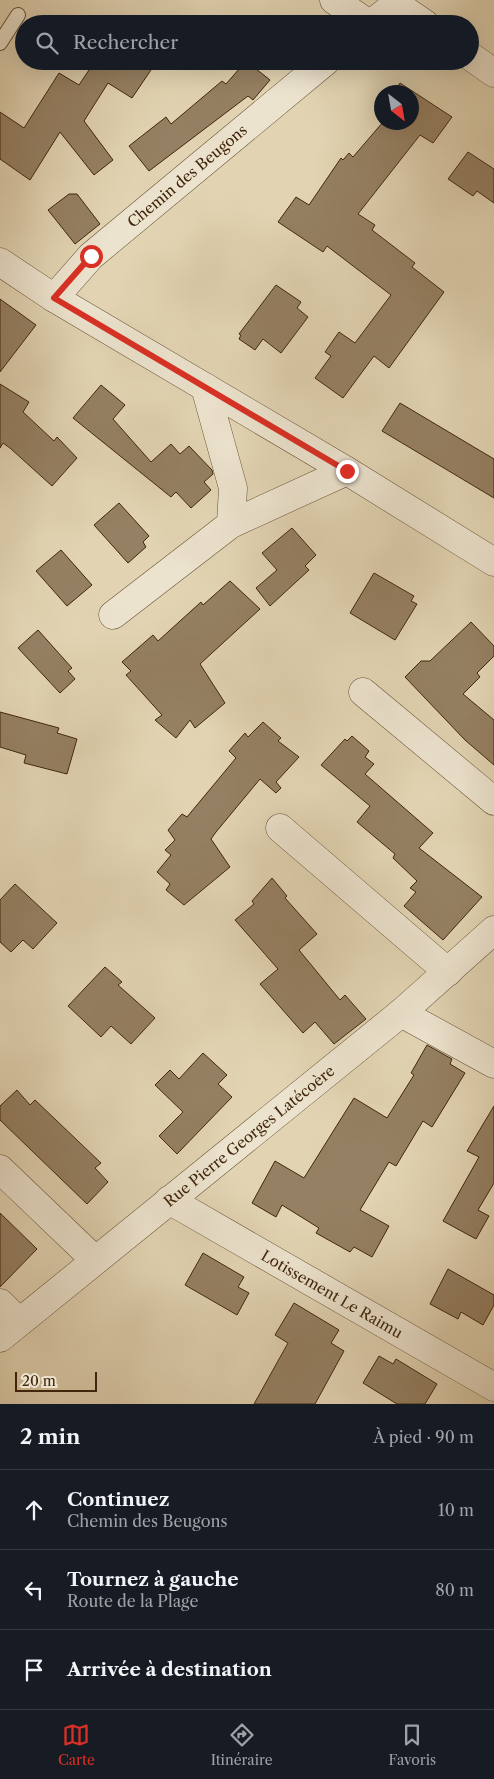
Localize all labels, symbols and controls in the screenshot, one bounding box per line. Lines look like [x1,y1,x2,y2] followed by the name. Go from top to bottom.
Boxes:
[15,15,479,70] search box
[33,29,61,57] icon: search
[73,31,178,54] text: Rechercher
[374,85,419,130] north arrow
[123,120,251,232] street label: Chemin des Beugons
[80,245,103,268] route start
[336,460,359,483] route end
[160,1061,338,1211] street label: Rue Pierre Georges Latécoère
[258,1246,406,1342] street label: Lotissement Le Raimu
[15,1369,98,1392] scale bar
[22,1372,56,1390] text: 20 m
[20,1424,80,1449] text: 2 min
[373,1427,474,1447] text: À pied · 90 m
[67,1488,169,1511] text: Continuez
[20,1496,48,1524] icon: ahead
[438,1500,474,1520] text: 10 m
[67,1511,227,1531] text: Chemin des Beugons
[67,1568,239,1591] text: Tournez à gauche
[20,1576,48,1604] icon: left
[435,1580,474,1600] text: 80 m
[67,1591,198,1611] text: Route de la Plage
[20,1656,48,1684] icon: arrive
[67,1658,272,1681] text: Arrivée à destination
[58,1721,95,1769] tab: Carte
[211,1721,273,1769] tab: Itinéraire
[388,1721,436,1769] tab: Favoris

